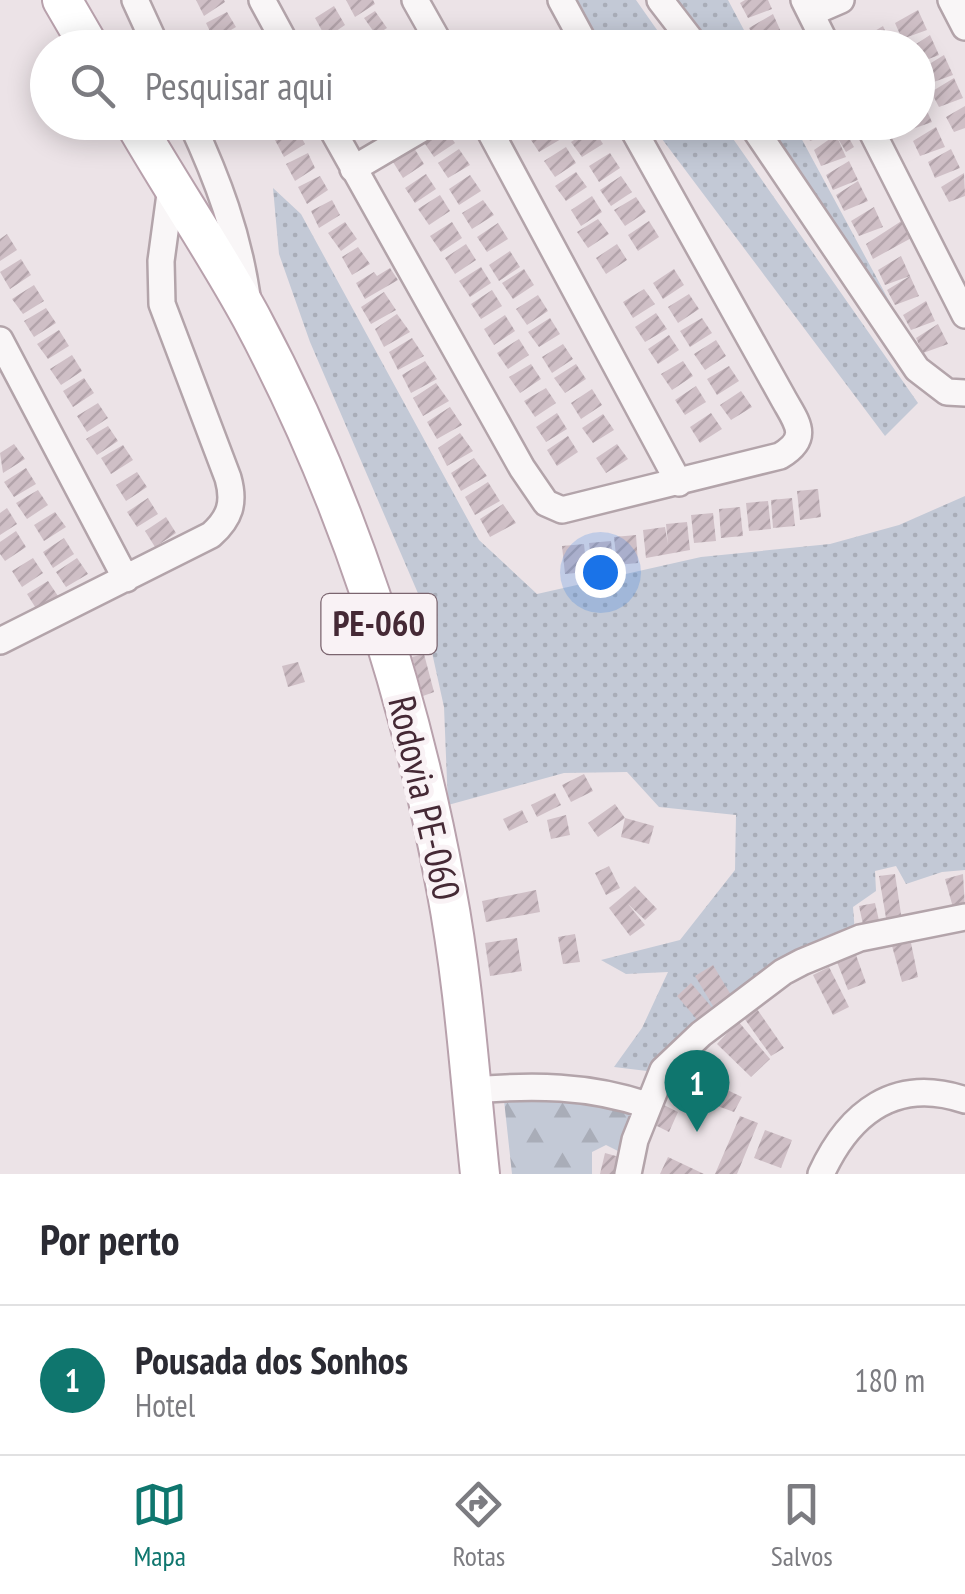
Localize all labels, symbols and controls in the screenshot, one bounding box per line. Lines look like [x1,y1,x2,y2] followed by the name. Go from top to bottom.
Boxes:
[30,30,935,140] search box
[65,58,120,113] icon: search
[145,61,334,110] text: Pesquisar aqui
[575,547,626,598] your location
[322,594,436,654] road number: PE-060
[378,691,473,904] street label: Rodovia PE-060
[664,1050,730,1132] pin: 1
[40,1212,179,1267] text: Por perto
[135,1335,408,1384] text: Pousada dos Sonhos
[65,1359,80,1401] text: 1
[854,1359,925,1401] text: 180 m
[135,1384,195,1426] text: Hotel
[132,1477,187,1574] tab: Mapa
[451,1477,506,1574] tab: Rotas
[771,1477,833,1574] tab: Salvos

